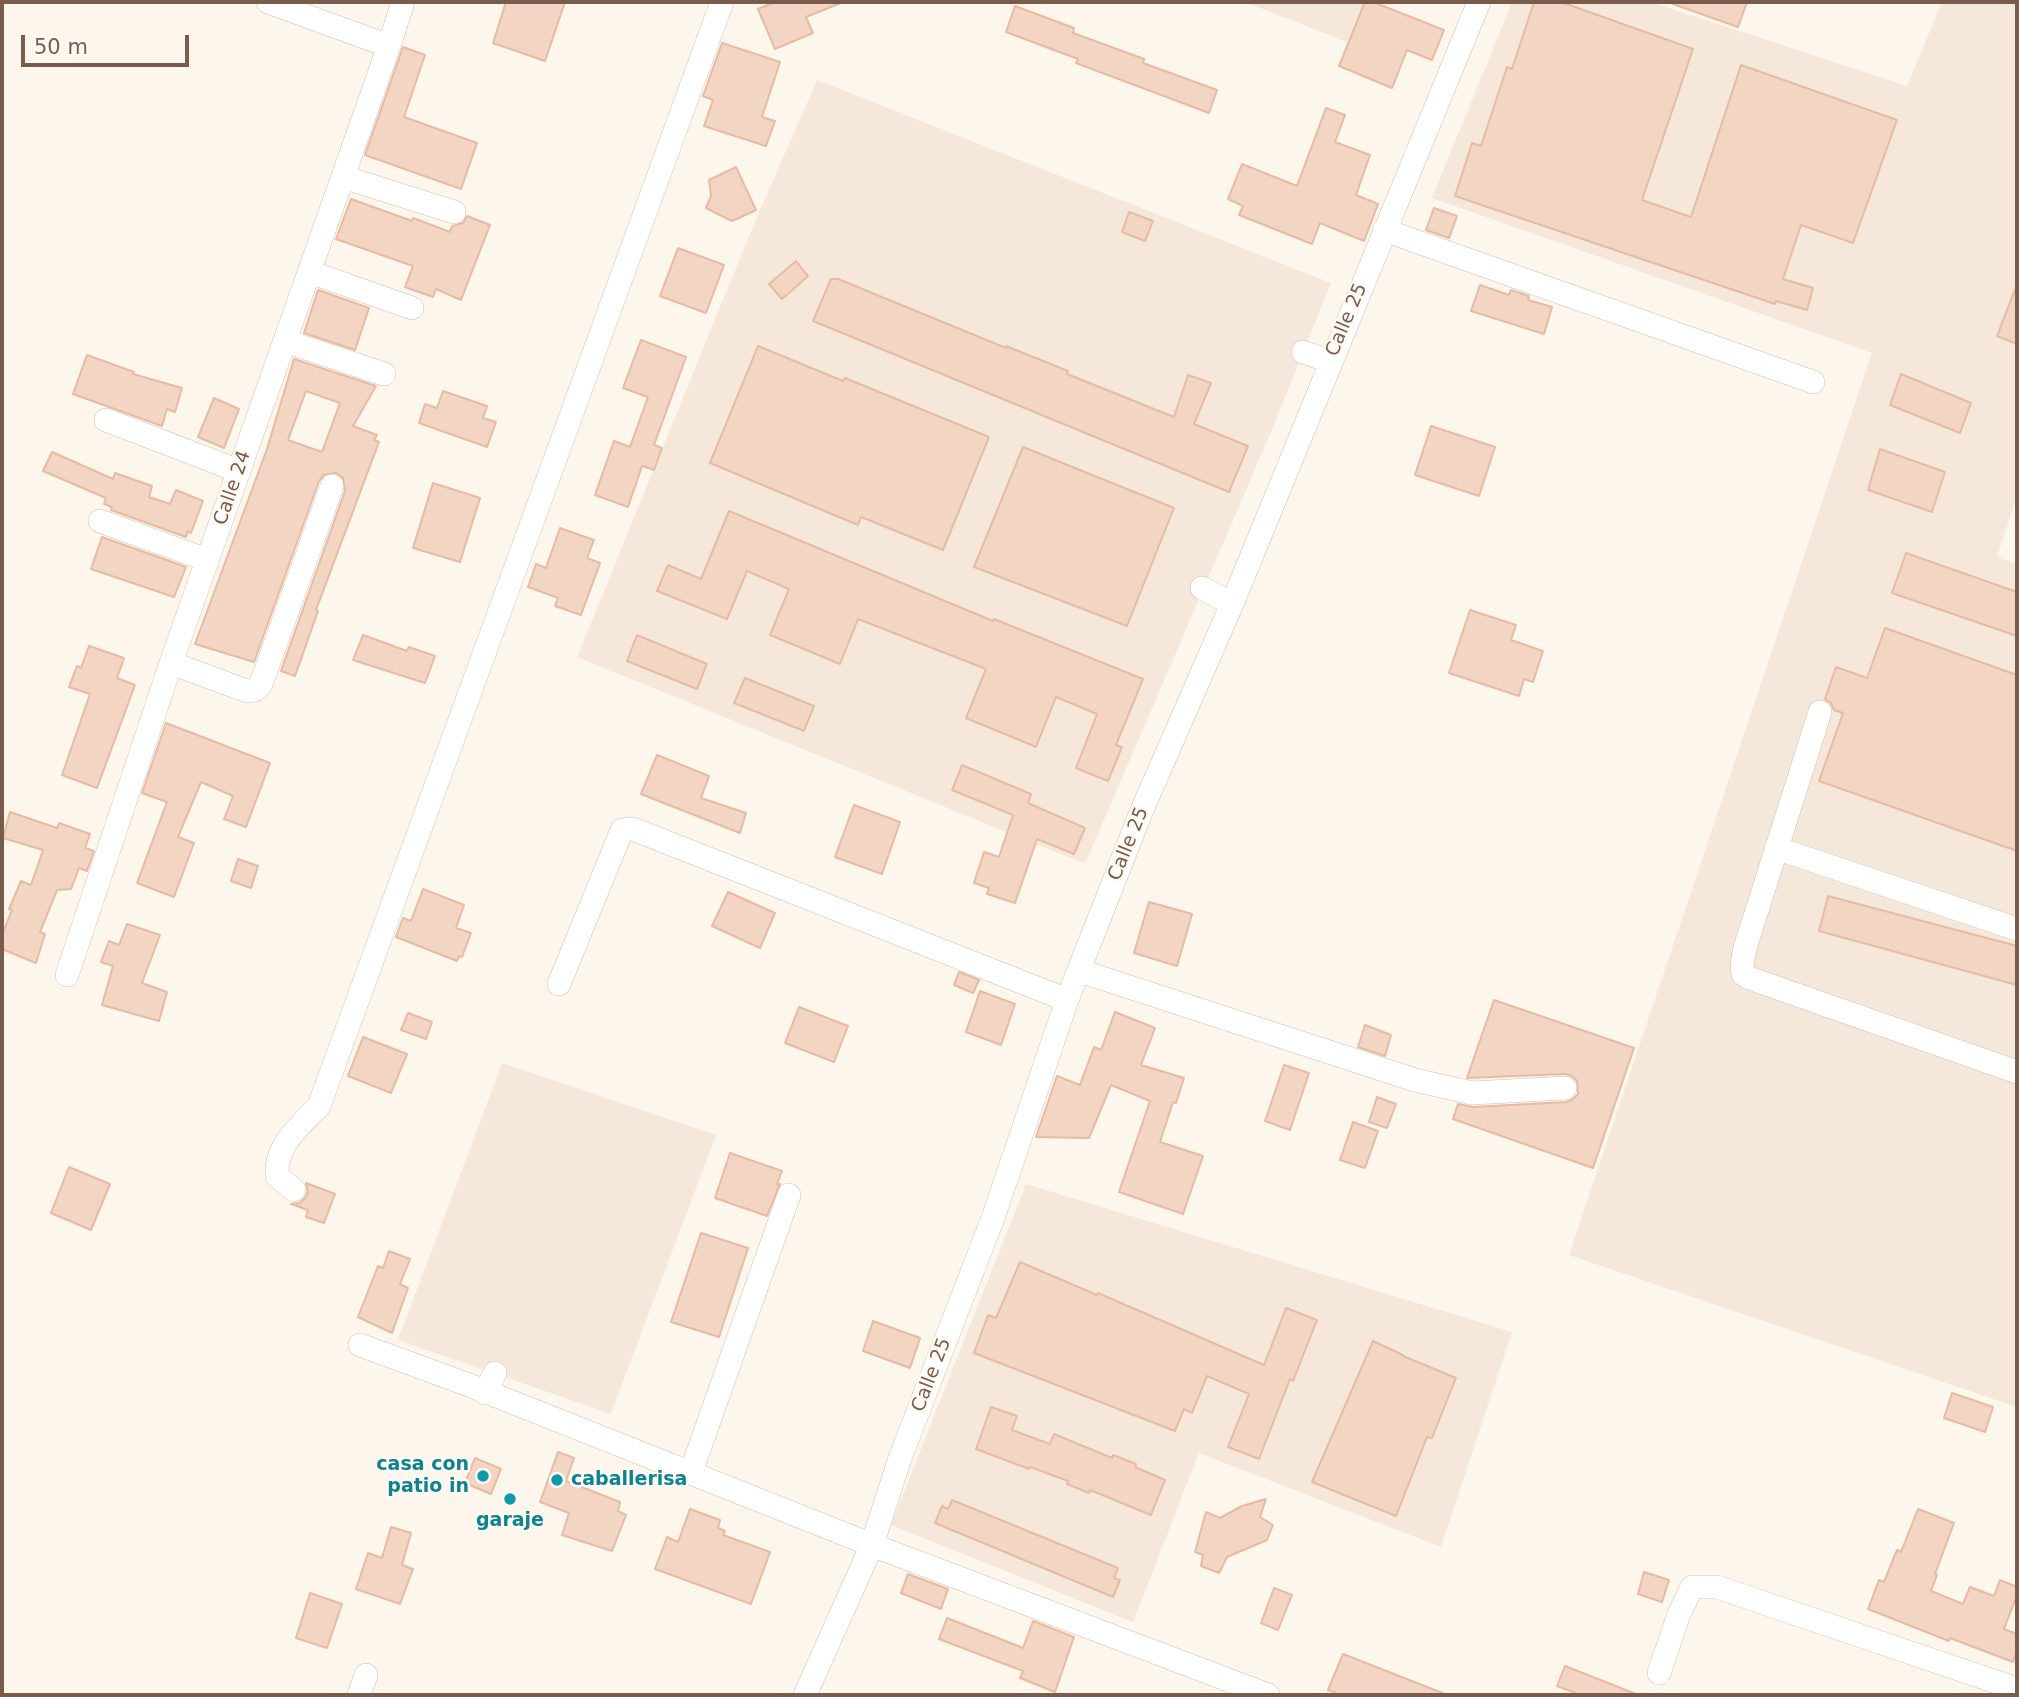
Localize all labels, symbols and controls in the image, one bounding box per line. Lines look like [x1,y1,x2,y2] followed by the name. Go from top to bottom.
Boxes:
[24,21,192,65] scale bar
[34,35,88,59] text: 50 m
[1321,280,1373,360] street label: Calle 25
[210,448,256,528] street label: Calle 24
[1104,804,1154,884] street label: Calle 25
[907,1335,957,1415] street label: Calle 25
[376,1454,469,1498] place label: casa con patio in
[475,1468,491,1484] marker: casa con patio in
[571,1469,687,1491] place label: caballerisa
[549,1472,565,1488] marker: caballerisa
[502,1491,518,1507] marker: garaje
[476,1510,544,1532] place label: garaje

